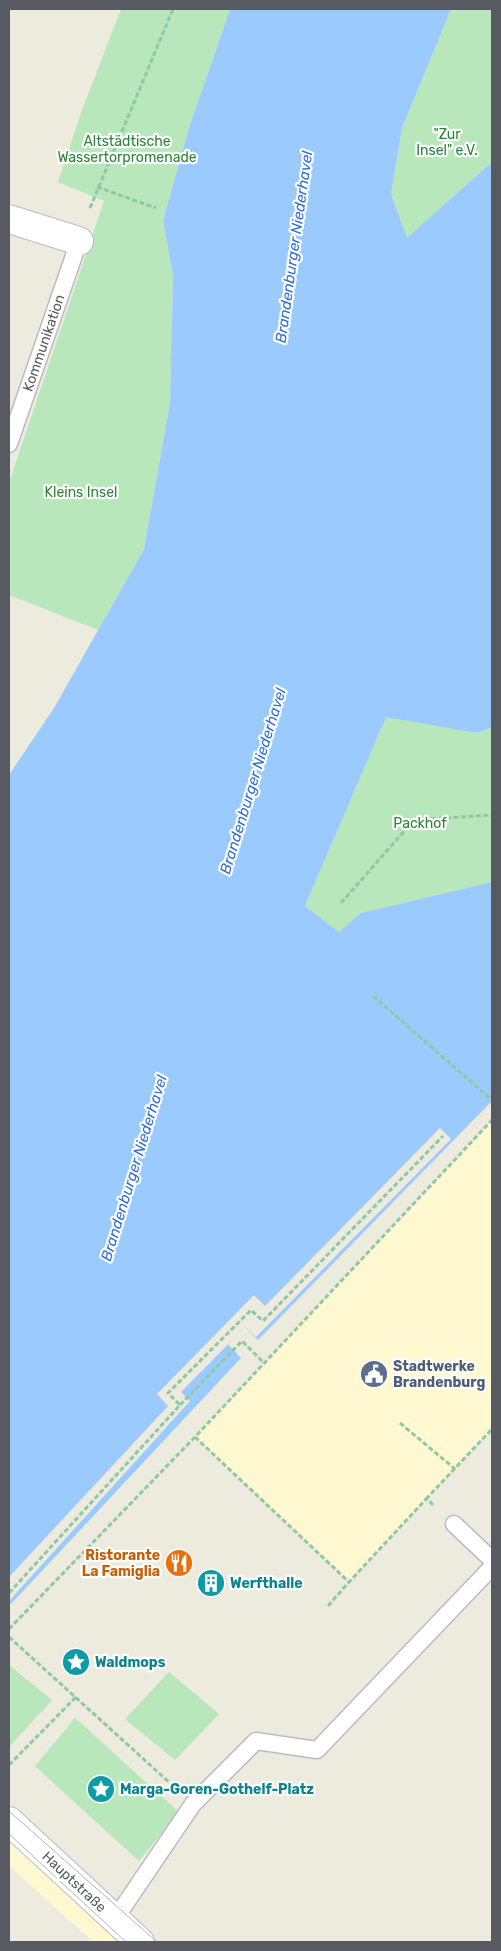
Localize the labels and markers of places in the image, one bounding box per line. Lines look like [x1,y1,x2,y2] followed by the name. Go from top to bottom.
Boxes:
[393,1358,486,1391] place label: Stadtwerke Brandenburg
[359,1359,389,1389] public building icon: Stadtwerke Brandenburg
[82,1547,160,1580] place label: Ristorante La Famiglia
[164,1548,194,1578] restaurant icon: Ristorante La Famiglia
[196,1568,226,1598] building icon: Werfthalle
[230,1575,302,1592] place label: Werfthalle
[61,1647,91,1677] place icon: Waldmops
[95,1654,166,1671] place label: Waldmops
[86,1774,116,1804] place icon: Marga-Goren-Gothelf-Platz
[120,1781,314,1798] place label: Marga-Goren-Gothelf-Platz

